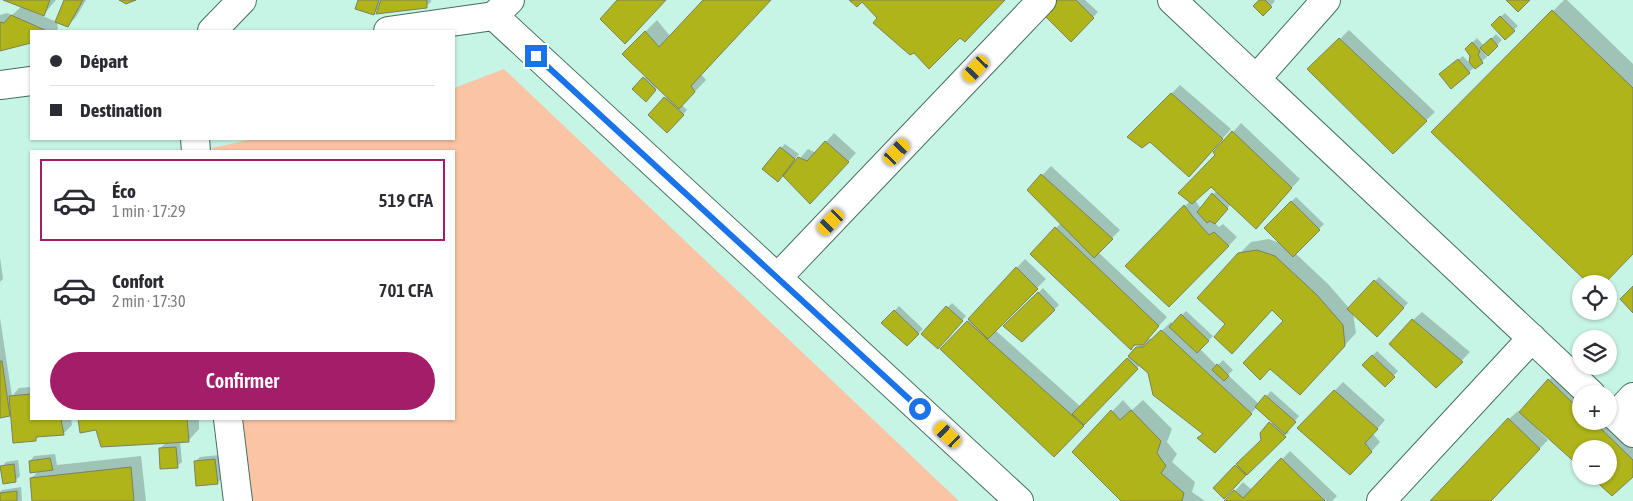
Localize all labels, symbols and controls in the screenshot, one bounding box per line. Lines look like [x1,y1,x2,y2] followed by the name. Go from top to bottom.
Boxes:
[525,45,547,67] route end
[80,50,128,72] text: Départ
[960,53,991,85] car
[80,99,162,121] text: Destination
[881,136,912,168] car
[52,178,97,223] icon: car
[112,180,136,202] text: Éco
[378,189,433,211] text: 519 CFA
[112,202,185,220] text: 1 min · 17:29
[815,206,846,238] car
[52,268,97,313] icon: car
[112,270,164,292] text: Confort
[1572,275,1617,485] map controls
[1572,275,1617,320] button: locate
[378,279,433,301] text: 701 CFA
[112,292,185,310] text: 2 min · 17:30
[1572,330,1617,375] button: layers
[50,352,435,410] button: Confirmer
[1572,385,1617,430] button: +
[909,398,931,420] route start
[931,419,964,451] car
[1572,440,1617,485] button: −

